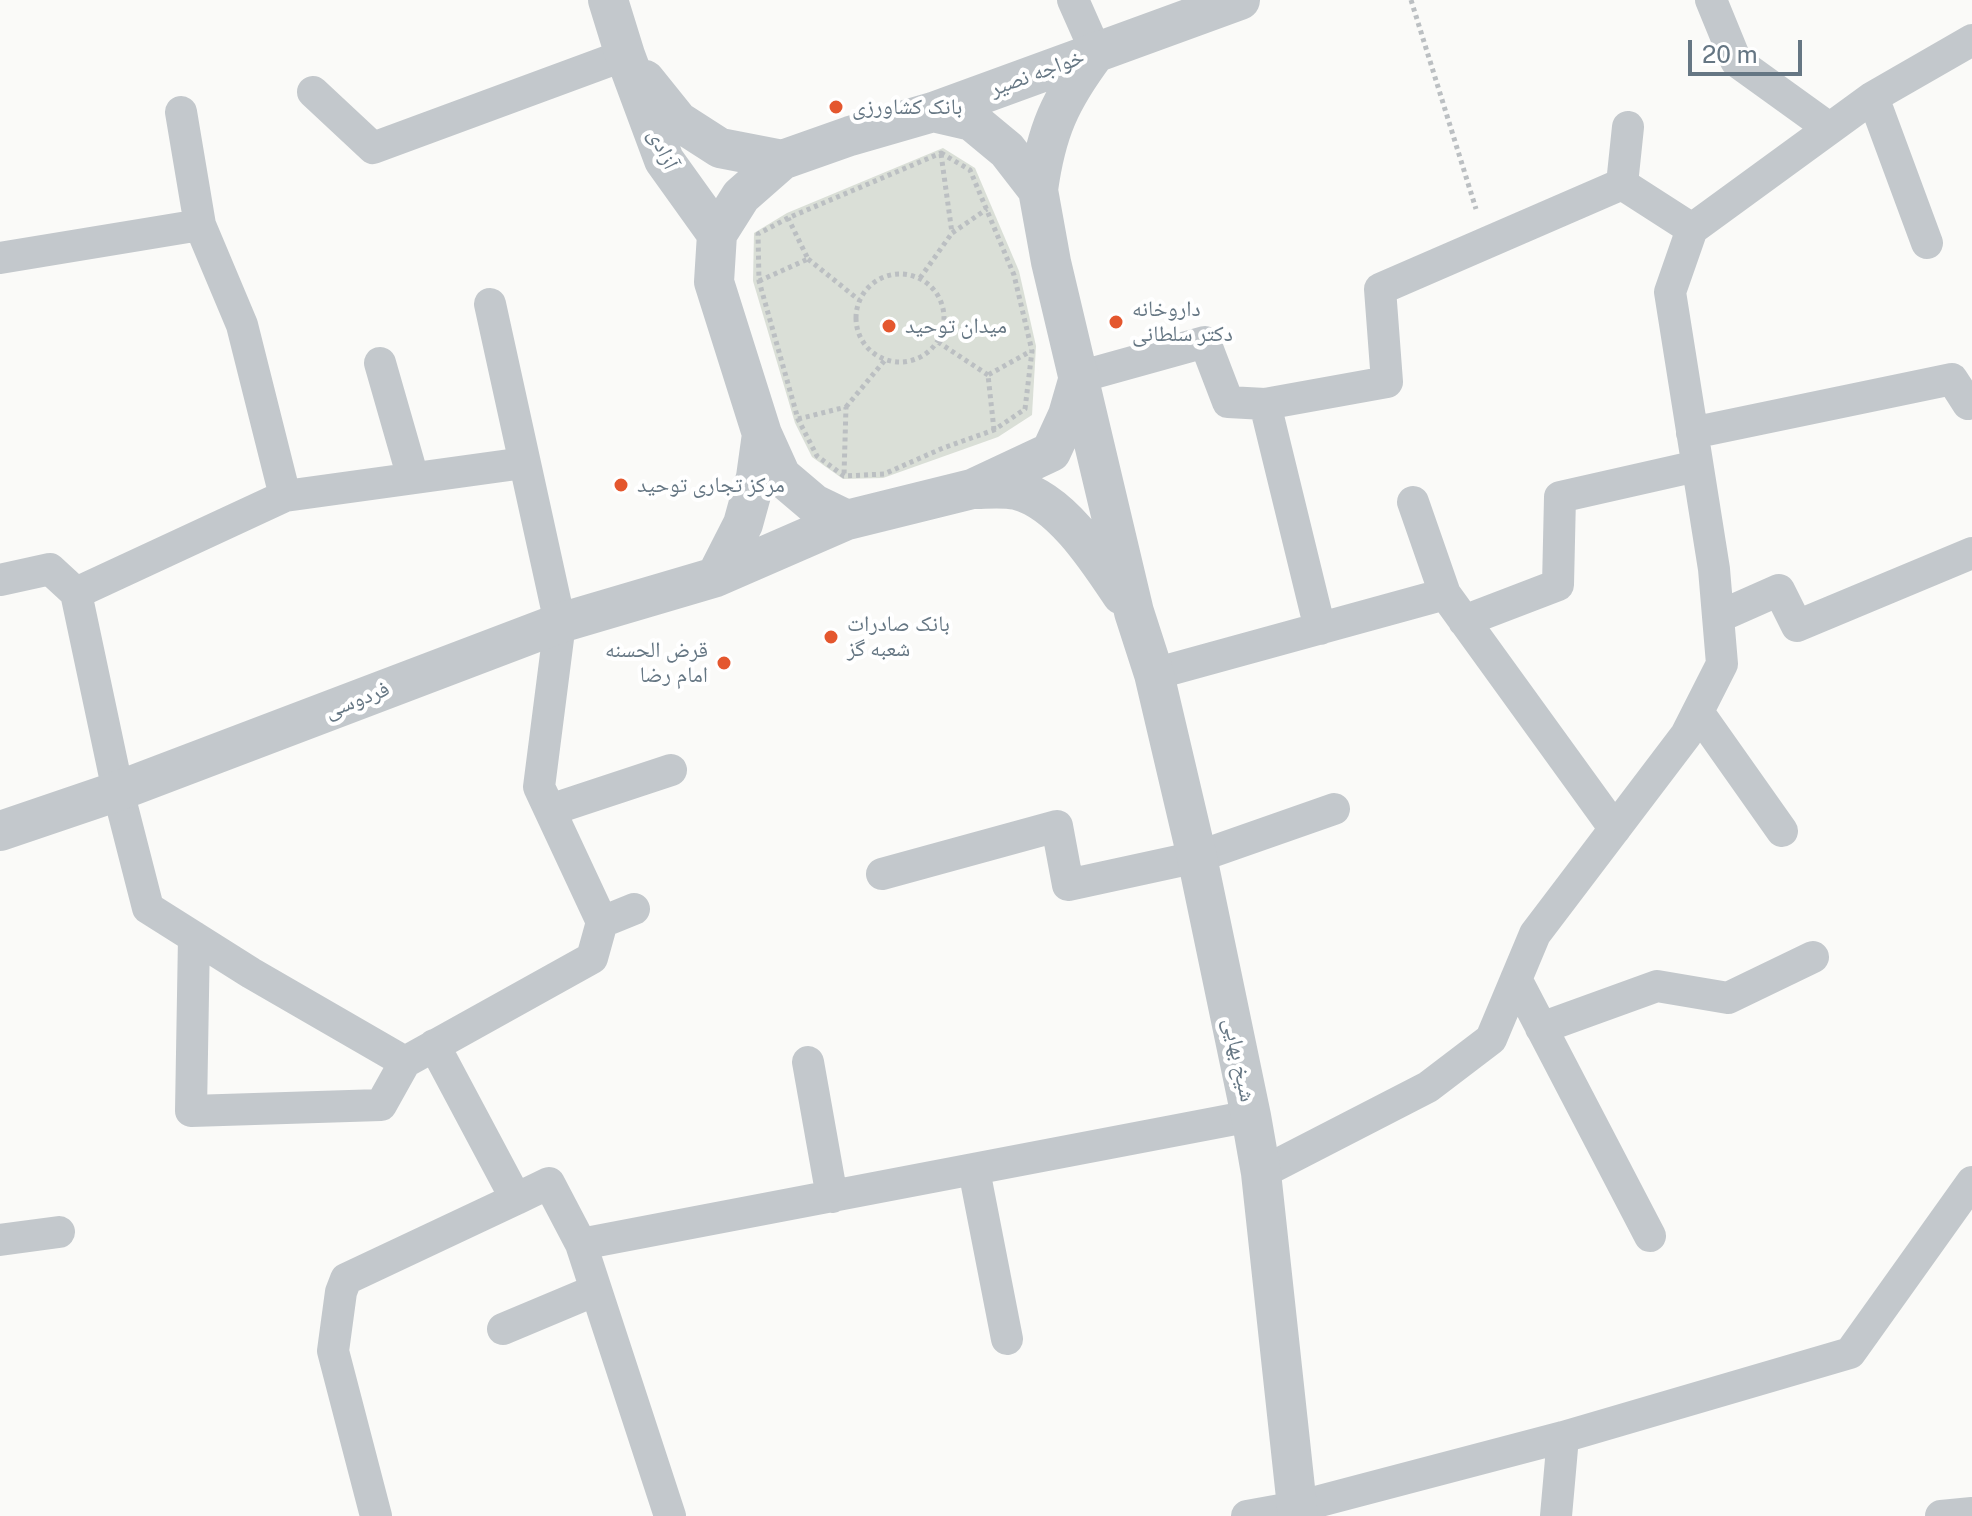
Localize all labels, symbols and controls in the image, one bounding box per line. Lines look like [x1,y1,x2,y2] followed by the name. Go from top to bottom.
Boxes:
[1692,24,1806,74] scale bar
[1702,40,1758,68] text: 20 m
[986,44,1088,102] street label: خواجه نصیر
[852,94,962,120] place label: بانک کشاورزی
[827,98,845,116] marker: بانک کشاورزی
[642,125,684,173] street label: آزادی
[1132,296,1233,348] place label: داروخانه دکتر سلطانی
[905,313,1007,339] place label: میدان توحید
[1107,313,1125,331] marker: داروخانه دکتر سلطانی
[880,317,898,335] marker: میدان توحید
[637,472,785,498] place label: مرکز تجاری توحید
[612,476,630,494] marker: مرکز تجاری توحید
[847,611,950,662] place label: بانک صادرات شعبه گز
[822,628,840,646] marker: بانک صادرات شعبه گز
[605,637,708,688] place label: قرض الحسنه امام رضا
[715,654,733,672] marker: قرض الحسنه امام رضا
[321,676,393,724] street label: فردوسی
[1217,1016,1261,1104] street label: شیخ بهایی

